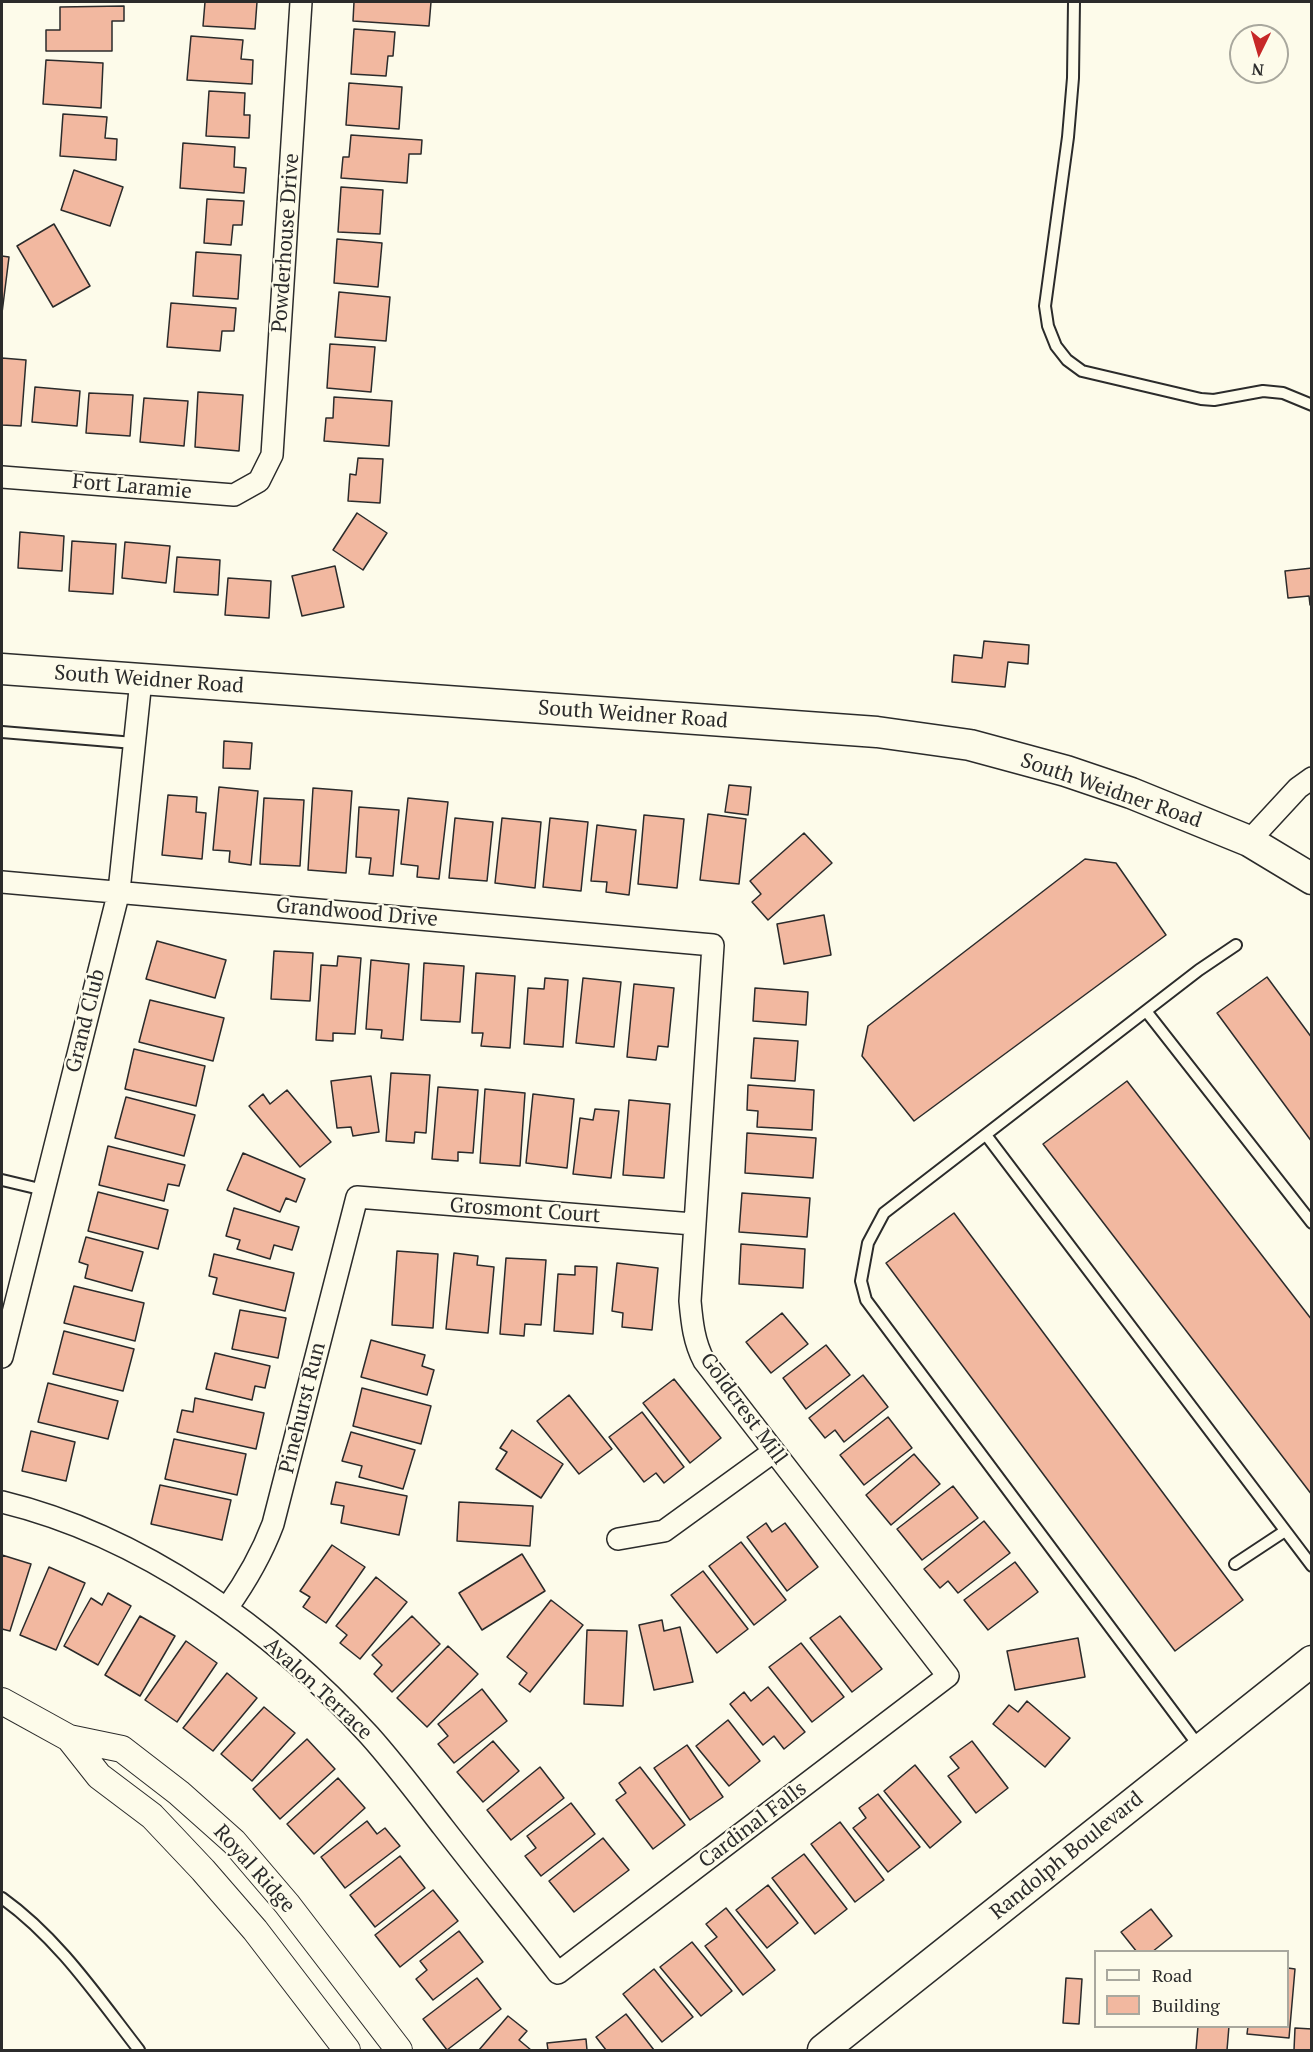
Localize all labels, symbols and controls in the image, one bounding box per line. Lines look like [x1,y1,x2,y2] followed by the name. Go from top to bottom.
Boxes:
[1229,24,1289,84] north arrow
[1251,58,1265,81] text: N
[267,153,305,333] street label: Powderhouse Drive
[71,469,193,505] street label: Fort Laramie
[53,661,245,699] street label: South Weidner Road
[537,696,729,734] street label: South Weidner Road
[1017,748,1205,834] street label: South Weidner Road
[275,893,439,933] street label: Grandwood Drive
[61,967,111,1075] street label: Grand Club
[449,1193,601,1229] street label: Grosmont Court
[275,1340,331,1476] street label: Pinehurst Run
[694,1348,792,1470] street label: Goldcrest Mill
[259,1633,377,1745] street label: Avalon Terrace
[694,1776,812,1874] street label: Cardinal Falls
[985,1787,1149,1925] street label: Randolph Boulevard
[208,1820,300,1918] street label: Royal Ridge
[1094,1950,1289,2028] legend
[1152,1963,1192,1987] text: Road
[1152,1993,1220,2017] text: Building

